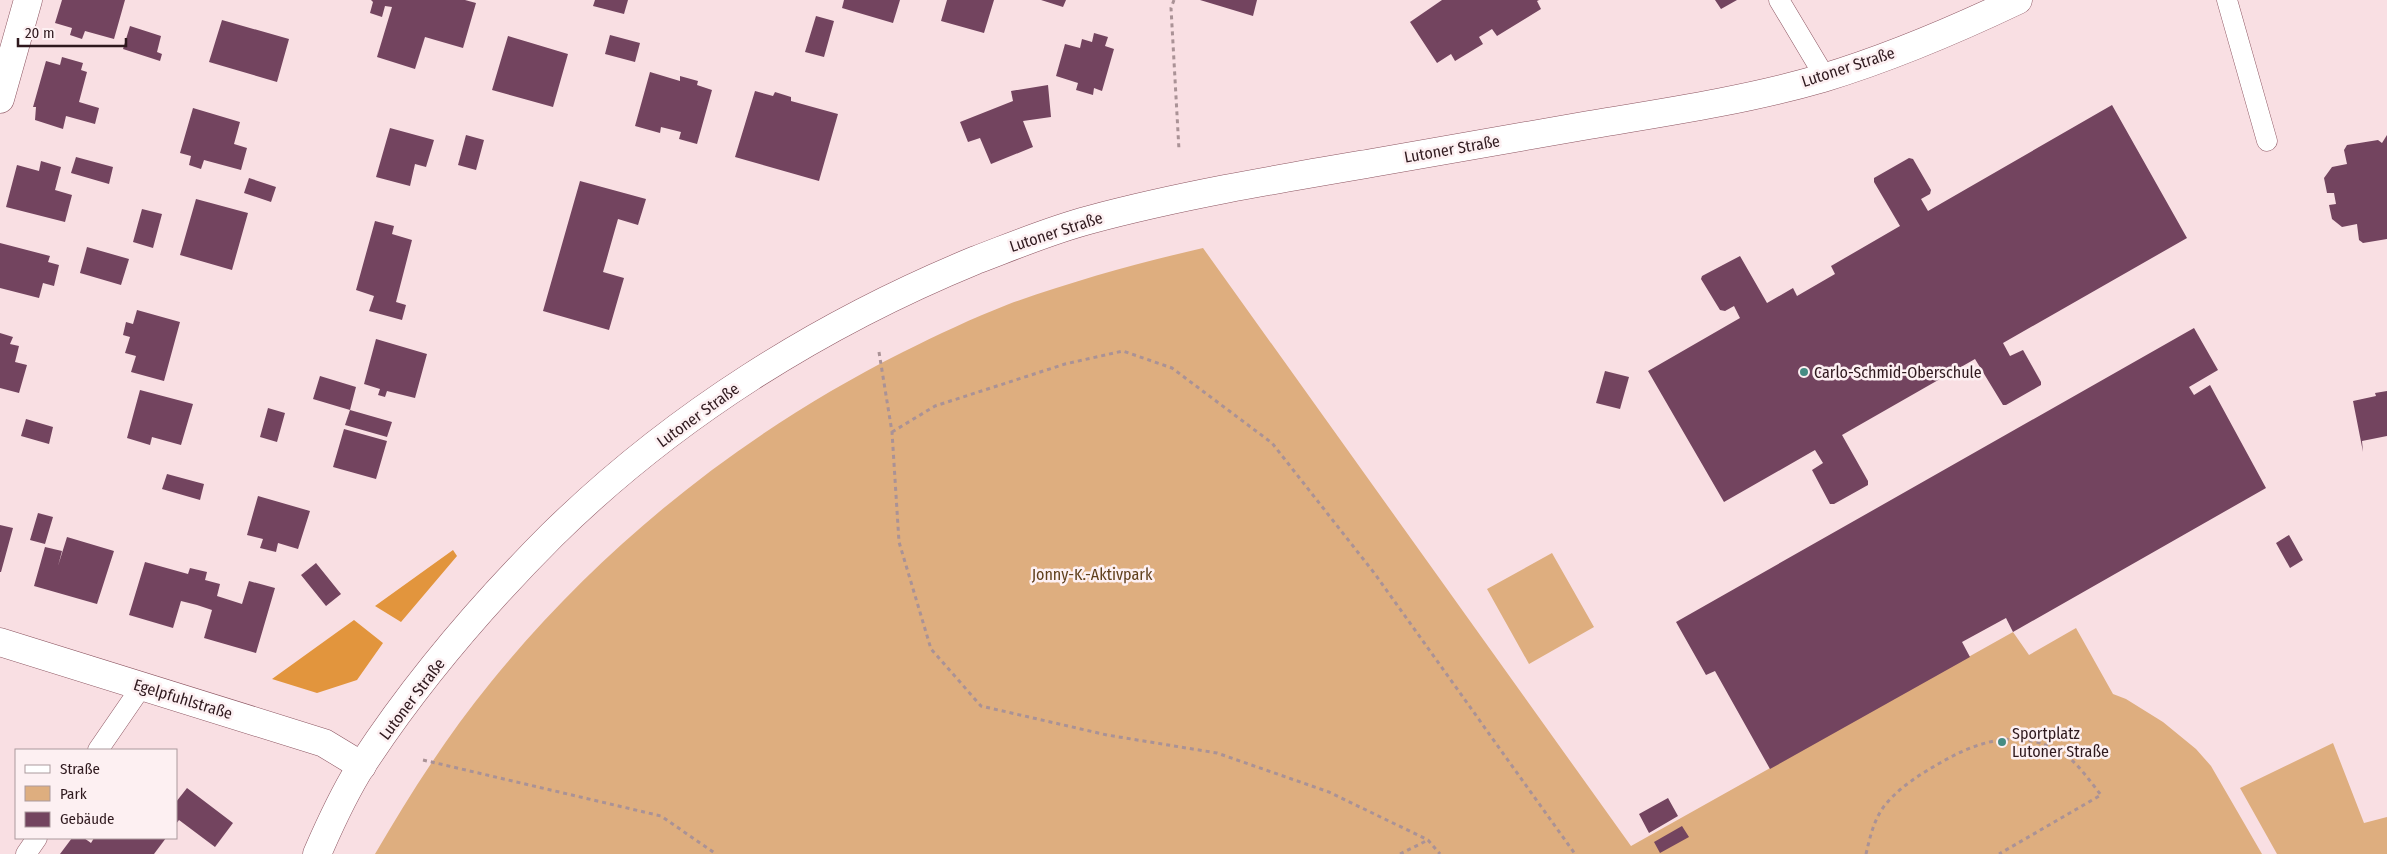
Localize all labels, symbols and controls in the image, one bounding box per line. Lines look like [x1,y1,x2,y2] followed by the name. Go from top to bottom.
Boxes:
[18,15,125,47] scale bar
[25,24,55,42] text: 20 m
[1799,43,1897,91] street label: Lutoner Straße
[1403,131,1501,167] street label: Lutoner Straße
[1007,208,1105,256] street label: Lutoner Straße
[1814,363,1982,382] place label: Carlo-Schmid-Oberschule
[1798,366,1810,378] marker: Carlo-Schmid-Oberschule
[653,379,743,451] street label: Lutoner Straße
[1032,565,1153,584] park label: Jonny-K.-Aktivpark
[375,655,449,743] street label: Lutoner Straße
[131,675,235,723] street label: Egelpfuhlstraße
[2012,724,2109,761] place label: Sportplatz Lutoner Straße
[1996,736,2008,748] marker: Sportplatz Lutoner Straße
[15,749,178,839] legend
[60,760,100,778] text: Straße
[60,785,87,803] text: Park
[60,810,115,828] text: Gebäude

